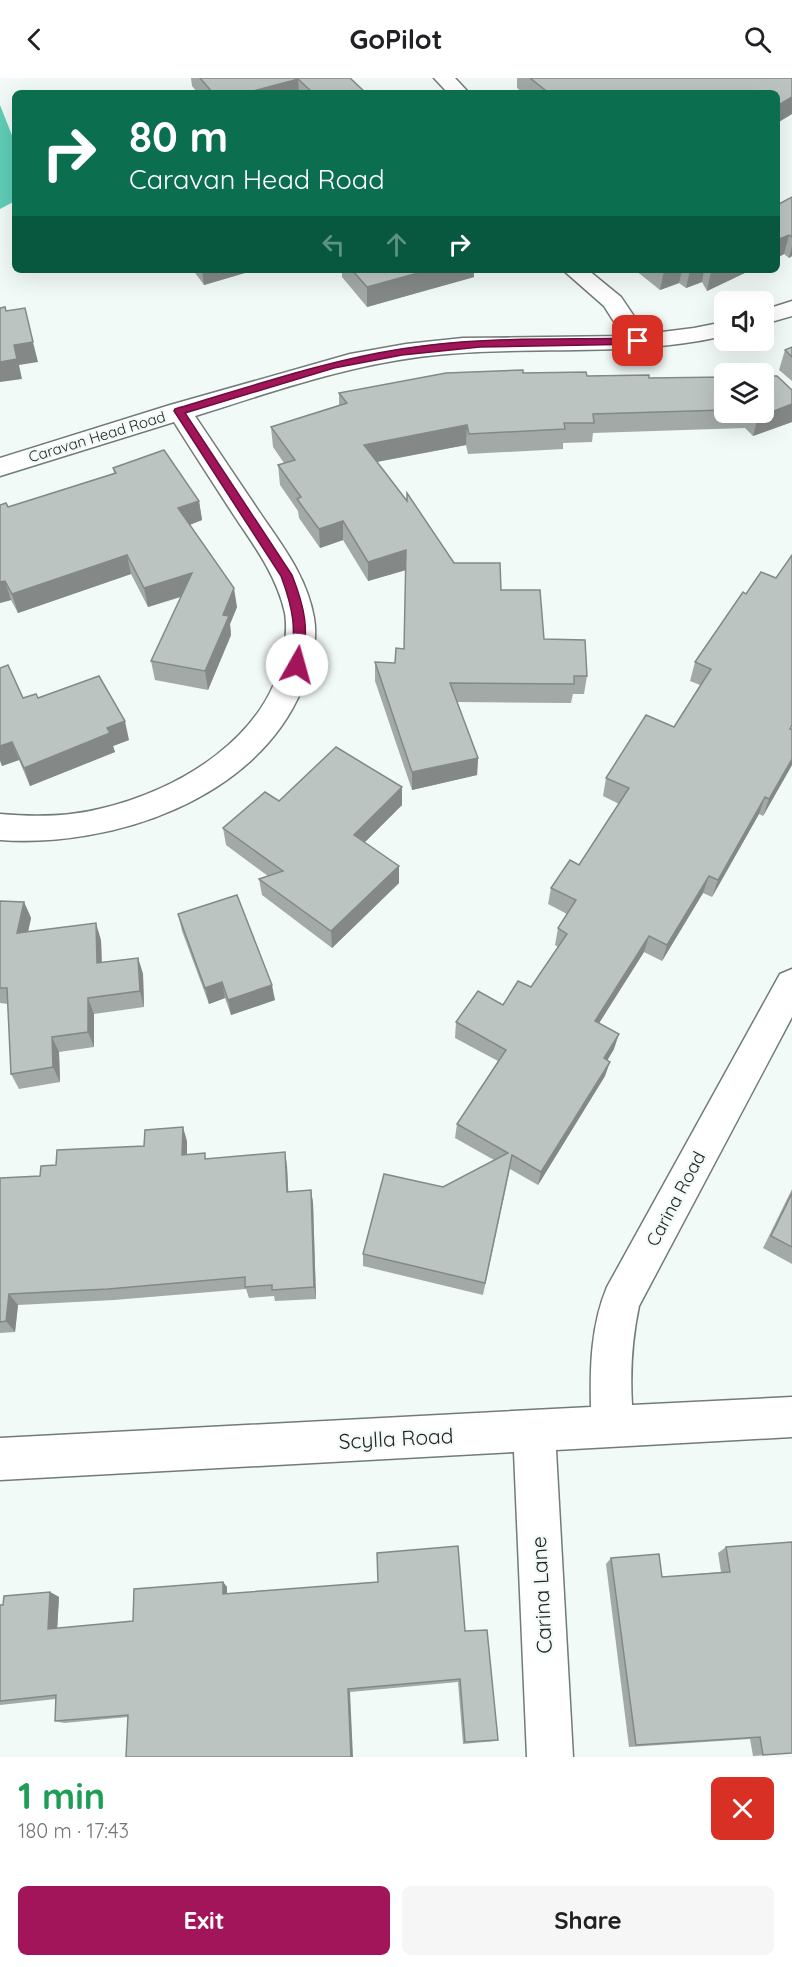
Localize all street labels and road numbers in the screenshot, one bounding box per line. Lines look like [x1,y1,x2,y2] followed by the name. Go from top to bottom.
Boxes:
[26,407,168,466] street label: Caravan Head Road
[641,1147,710,1250] street label: Carina Road
[338,1422,454,1454] street label: Scylla Road
[525,1536,557,1654] street label: Carina Lane

